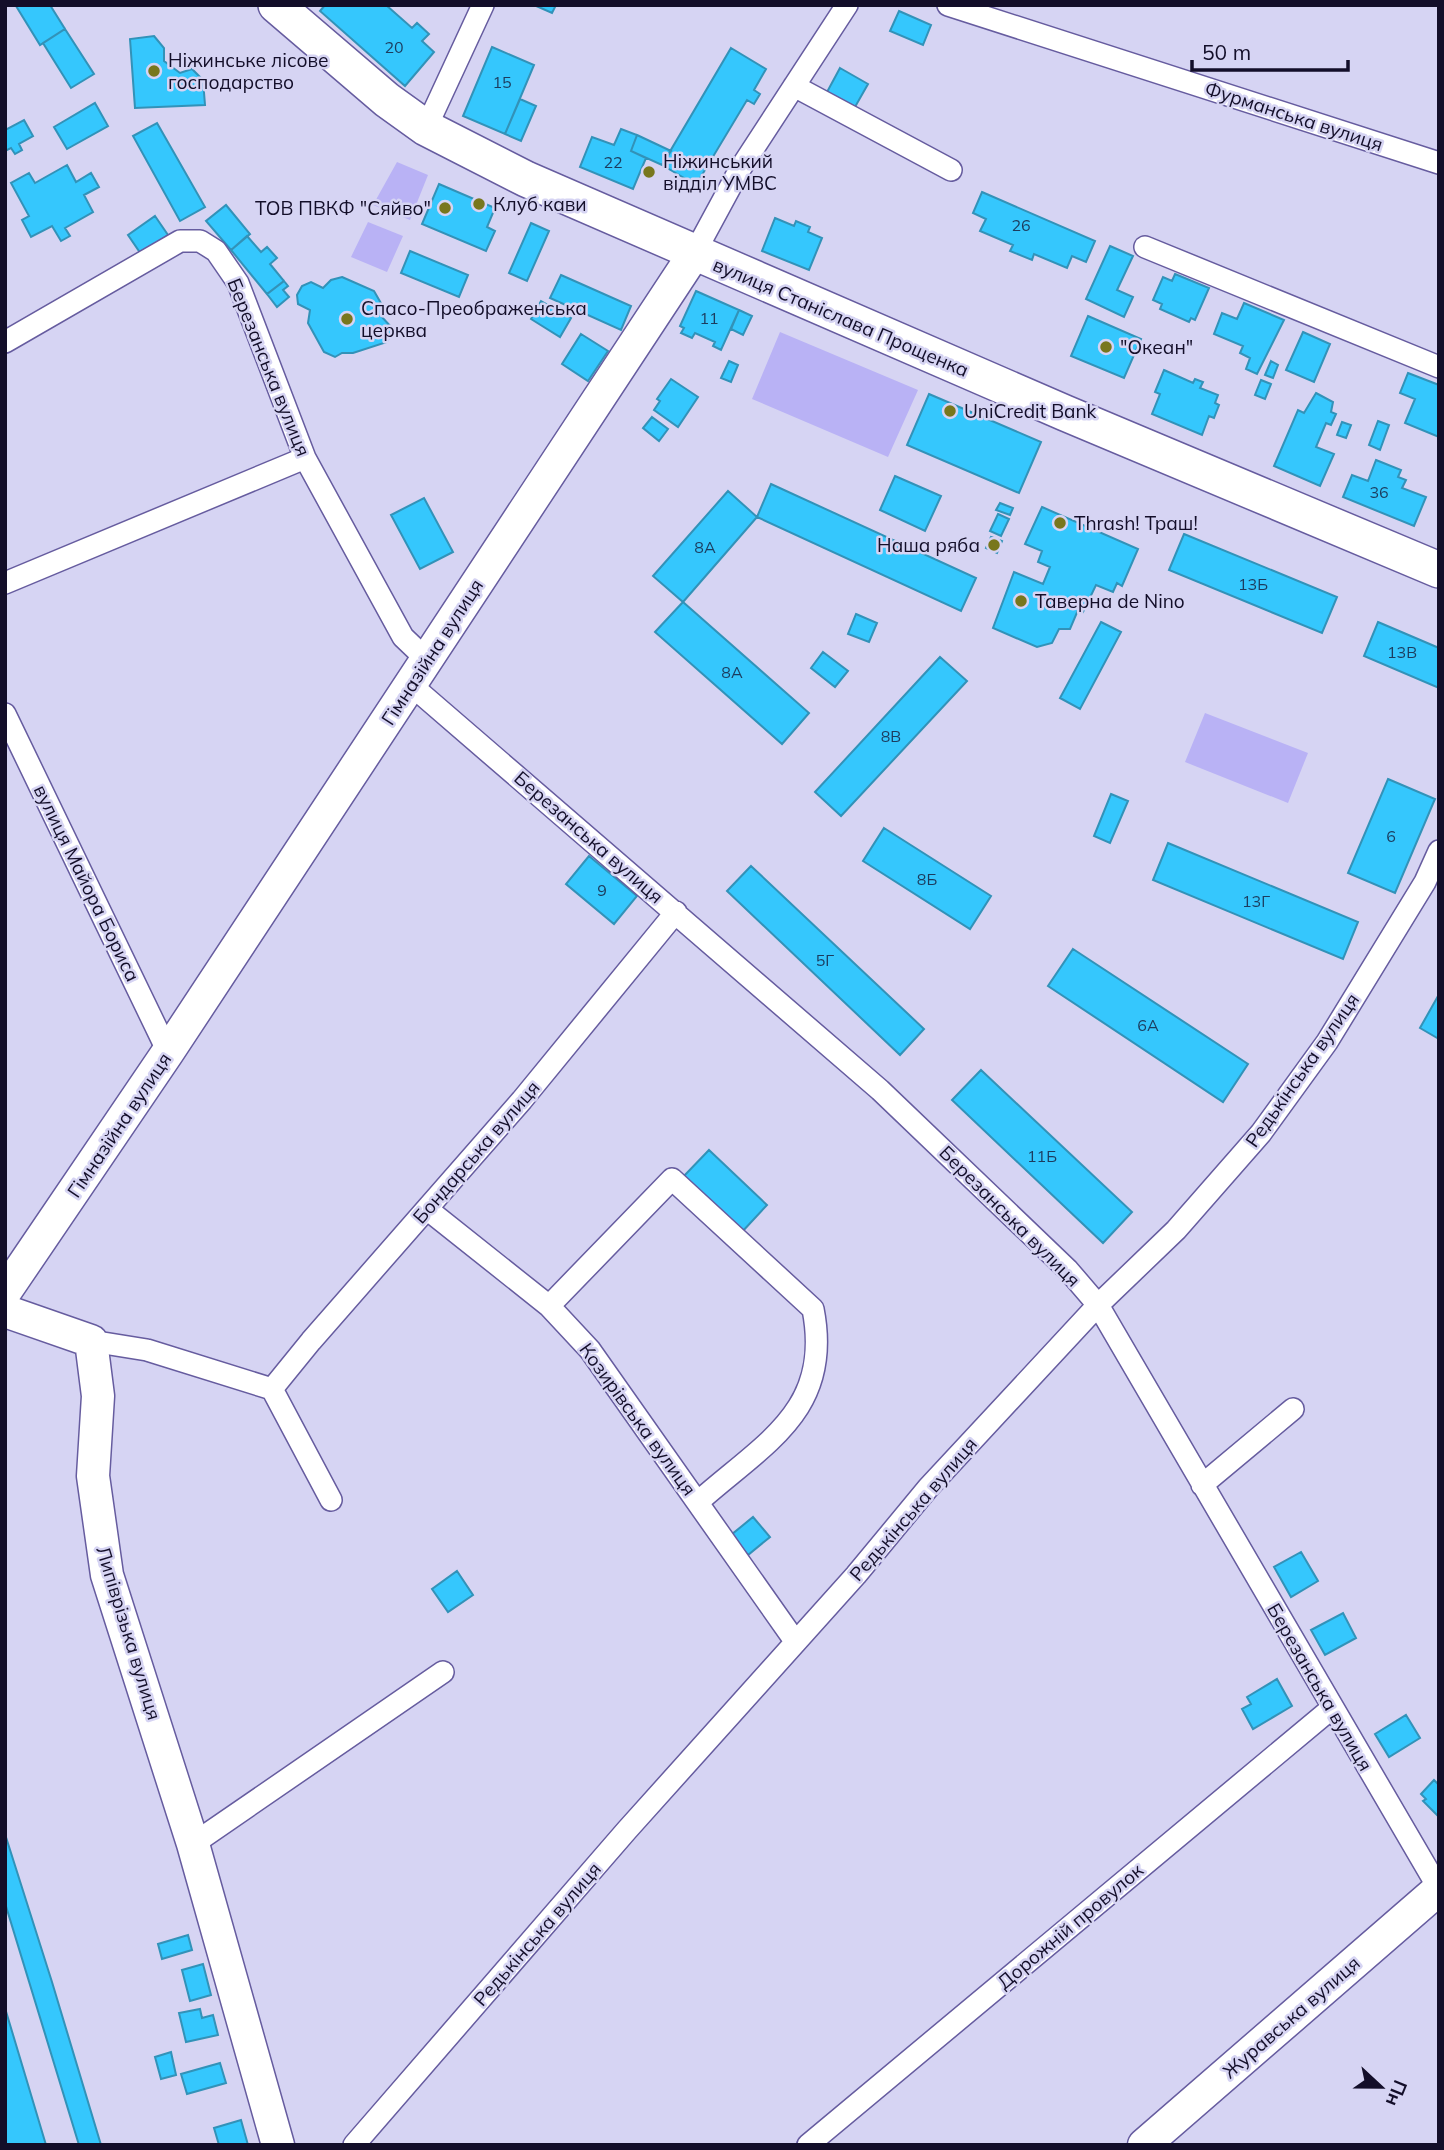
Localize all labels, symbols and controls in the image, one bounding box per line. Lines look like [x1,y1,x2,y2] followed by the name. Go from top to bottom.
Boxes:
[1192,28,1348,72] scale bar
[384,37,404,57] house number: 20
[1202,39,1251,65] text: 50 m
[168,48,329,94] place label: Ніжинське лісове господарство
[146,63,162,79] marker: Ніжинське лісове господарство
[492,72,512,92] house number: 15
[1202,76,1386,156] street label: Фурманська вулиця
[663,149,777,195] place label: Ніжинський відділ УМВС
[603,152,623,172] house number: 22
[641,164,657,180] marker: Ніжинський відділ УМВС
[493,192,587,216] place label: Клуб кави
[255,196,431,220] place label: ТОВ ПВКФ "Сяйво"
[471,196,487,212] marker: Клуб кави
[437,200,453,216] marker: ТОВ ПВКФ "Сяйво"
[1011,215,1031,235] house number: 26
[710,252,972,382] street label: вулиця Станіслава Прощенка
[222,275,316,459] street label: Березанська вулиця
[361,296,587,342] place label: Спасо-Преображенська церква
[699,308,719,328] house number: 11
[339,311,355,327] marker: Спасо-Преображенська церква
[1120,335,1193,359] place label: "Океан"
[1098,339,1114,355] marker: "Океан"
[964,399,1097,423] place label: UniCredit Bank
[942,403,958,419] marker: UniCredit Bank
[1369,482,1389,502] house number: 36
[1074,511,1198,535] place label: Thrash! Траш!
[1052,515,1068,531] marker: Thrash! Траш!
[877,533,980,557] place label: Наша ряба
[694,537,716,557] house number: 8А
[986,537,1002,553] marker: Наша ряба
[376,574,488,730] street label: Гімназійна вулиця
[1238,574,1268,594] house number: 13Б
[1035,589,1185,613] place label: Таверна de Nino
[1013,593,1029,609] marker: Таверна de Nino
[1387,642,1417,662] house number: 13В
[721,662,743,682] house number: 8А
[881,726,901,746] house number: 8В
[510,766,668,908] street label: Березанська вулиця
[29,781,145,985] street label: вулиця Майора Бориса
[1386,826,1396,846] house number: 6
[917,869,937,889] house number: 8Б
[597,880,607,900] house number: 9
[1242,891,1270,911] house number: 13Г
[816,950,834,970] house number: 5Г
[1240,988,1364,1152] street label: Редькінська вулиця
[1137,1015,1159,1035] house number: 6А
[62,1048,176,1202] street label: Гімназійна вулиця
[407,1076,545,1228] street label: Бондарська вулиця
[934,1140,1086,1292] street label: Березанська вулиця
[1027,1146,1057,1166] house number: 11Б
[575,1338,701,1500] street label: Козирівська вулиця
[844,1432,982,1586] street label: Редькінська вулиця
[91,1543,167,1723] street label: Липіврізька вулиця
[1262,1599,1378,1775] street label: Березанська вулиця
[468,1857,606,2011] street label: Редькінська вулиця
[992,1857,1148,1994] street label: Дорожній провулок
[1217,1951,1365,2083] street label: Журавська вулиця
[1346,2052,1416,2122] north arrow
[1381,2077,1413,2110] text: Пн

